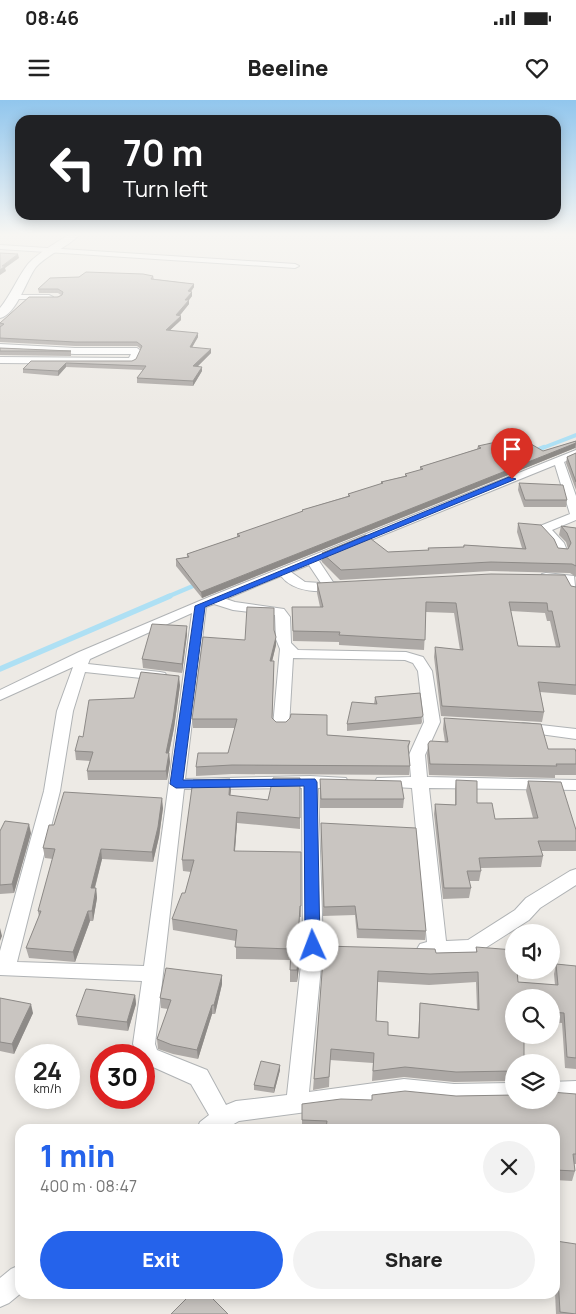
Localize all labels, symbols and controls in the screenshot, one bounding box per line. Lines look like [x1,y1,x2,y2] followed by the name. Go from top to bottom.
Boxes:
[25,5,79,31] text: 08:46
[248,53,328,83] text: Beeline
[25,54,53,82] icon: menu
[523,54,551,82] icon: heart
[123,129,203,177] text: 70 m
[40,135,105,200] icon: left
[123,174,208,204] text: Turn left
[491,428,533,479] pin
[498,435,526,463] icon: arrive
[286,919,338,971] position arrow
[505,924,560,1109] map controls
[505,924,560,979] button: sound
[505,989,560,1044] button: search
[90,1044,155,1109] speed limit sign: 30
[33,1053,62,1088] text: 24
[505,1054,560,1109] button: layers
[34,1080,61,1097] text: km/h
[40,1135,115,1176] text: 1 min
[483,1141,535,1193] button: close
[40,1175,137,1197] text: 400 m · 08:47
[40,1231,283,1289] button: Exit
[293,1231,535,1289] button: Share

